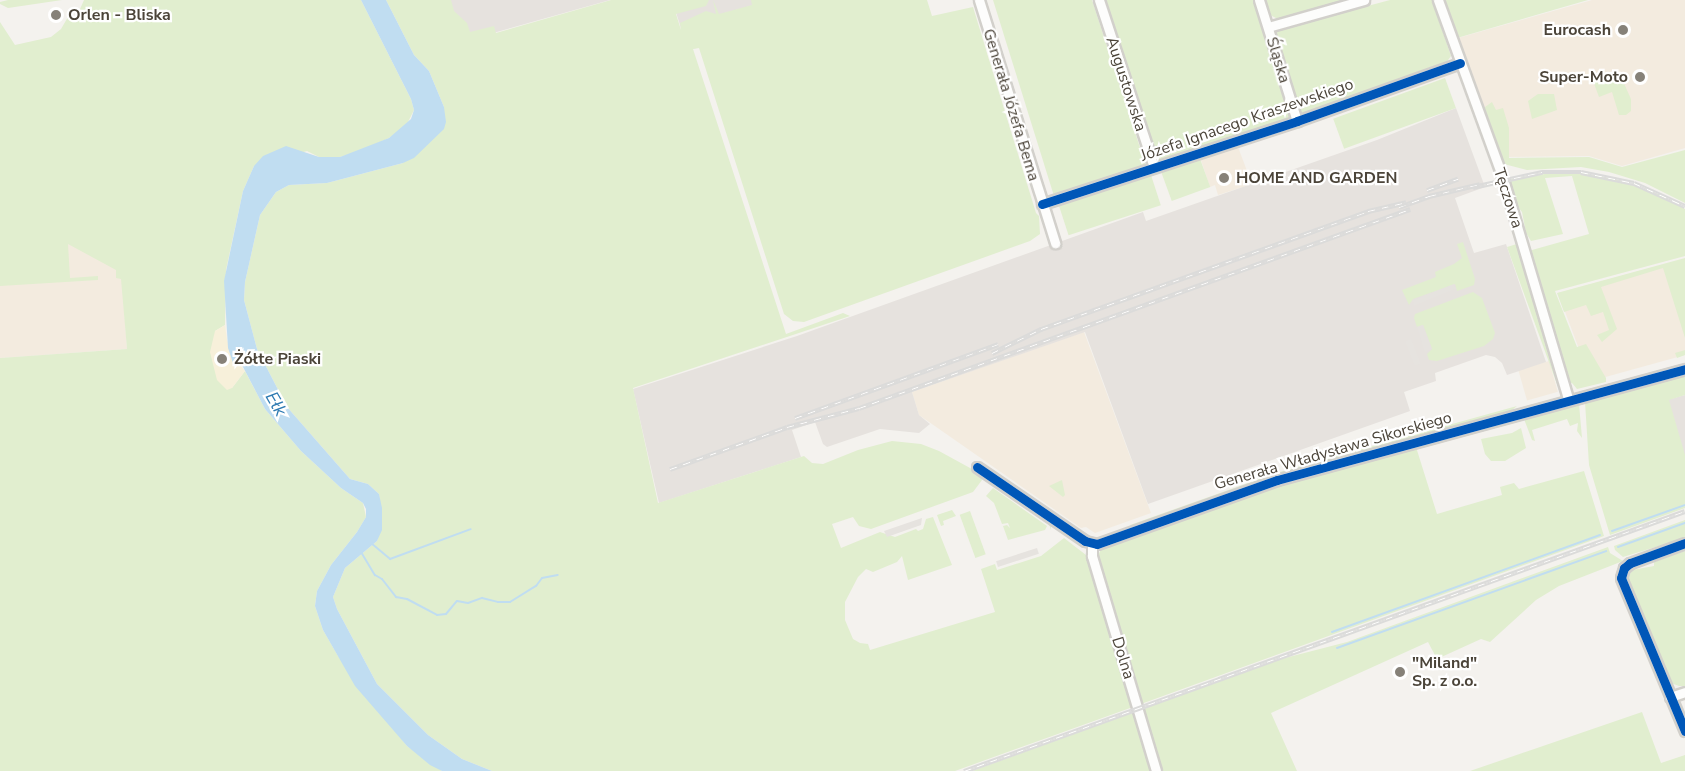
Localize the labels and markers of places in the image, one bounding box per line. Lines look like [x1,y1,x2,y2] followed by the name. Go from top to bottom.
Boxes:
[68,5,171,25] place label: Orlen - Bliska
[49,8,63,22] marker: Orlen - Bliska
[1543,20,1611,40] place label: Eurocash
[1616,23,1630,37] marker: Eurocash
[1539,67,1628,87] place label: Super-Moto
[1633,70,1647,84] marker: Super-Moto
[1236,168,1397,188] place label: HOME AND GARDEN
[1217,171,1231,185] marker: HOME AND GARDEN
[234,349,321,369] place label: Żółte Piaski
[215,352,229,366] marker: Żółte Piaski
[1412,653,1477,691] place label: "Miland" Sp. z o.o.
[1393,665,1407,679] marker: "Miland" Sp. z o.o.

